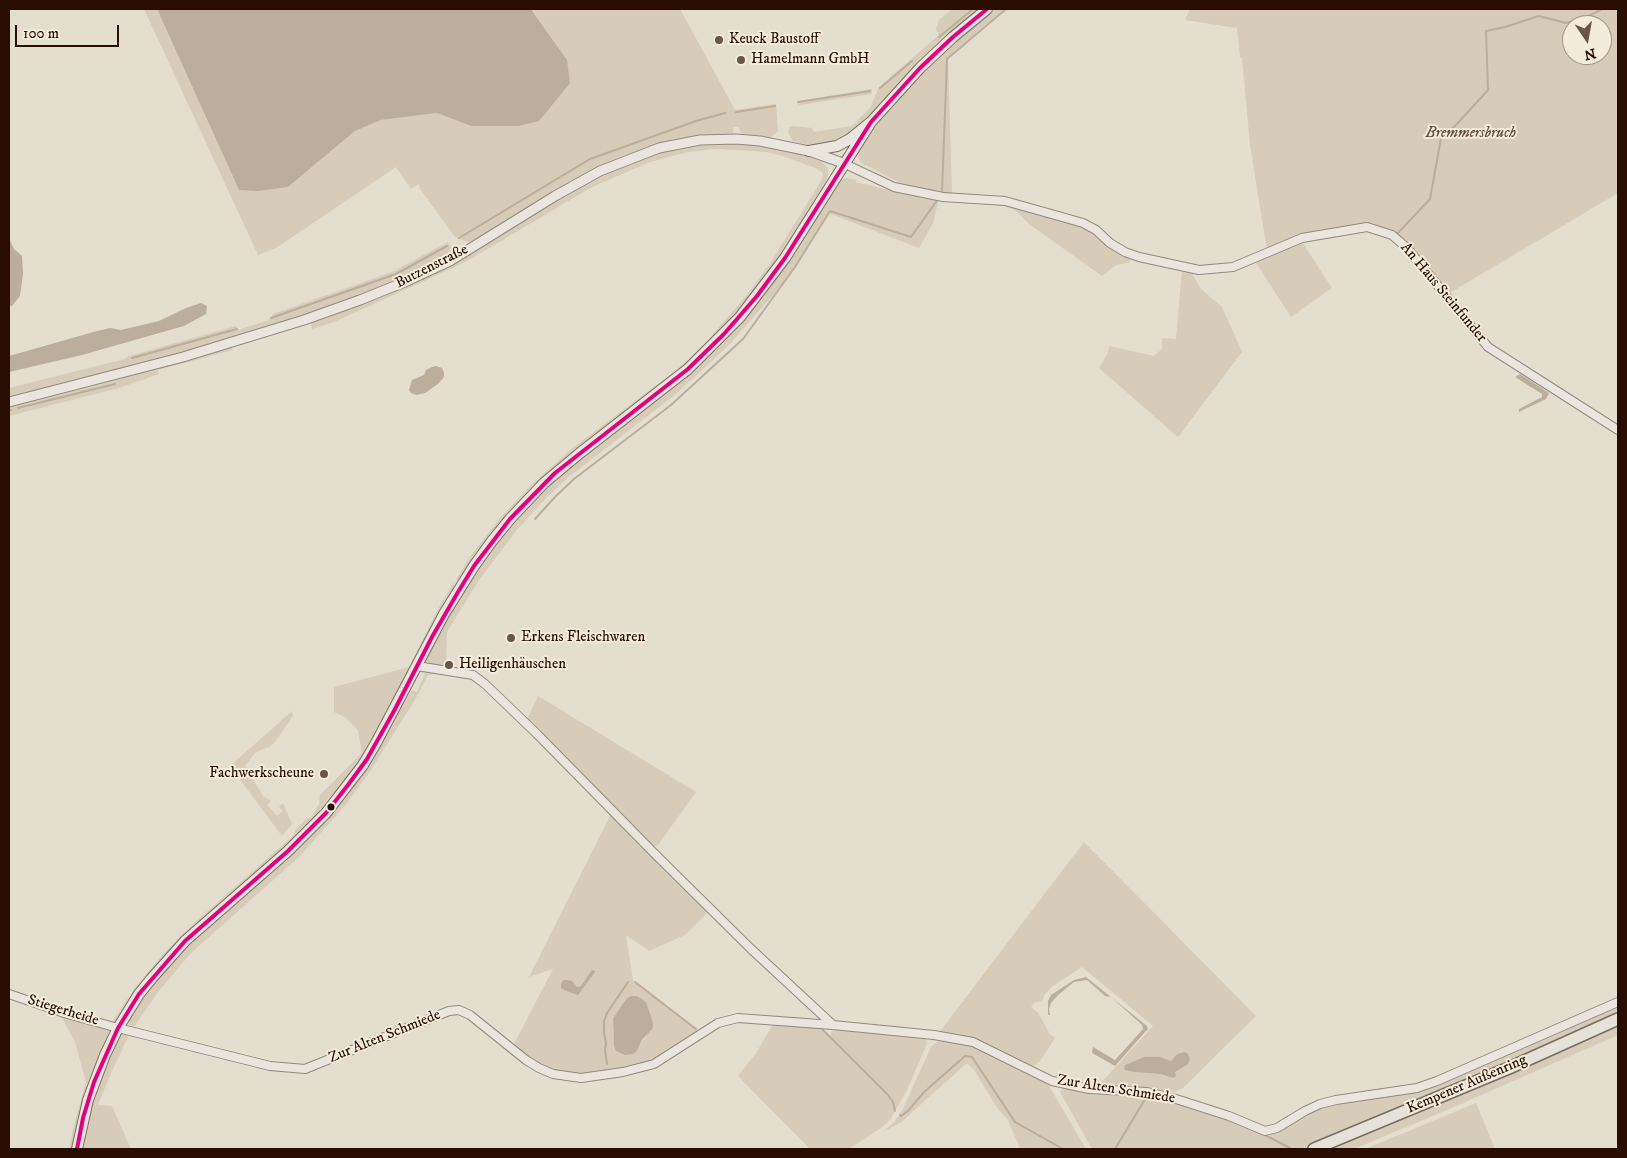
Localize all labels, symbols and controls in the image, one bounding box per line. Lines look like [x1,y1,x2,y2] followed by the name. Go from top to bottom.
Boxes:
[18,15,121,47] scale bar
[1562,15,1612,65] north arrow
[23,24,59,43] text: 100 m
[729,31,819,49] place label: Keuck Baustoff
[713,34,725,46] marker: Keuck Baustoff
[1582,44,1597,64] text: N
[751,51,870,69] place label: Hamelmann GmbH
[735,54,747,66] marker: Hamelmann GmbH
[1426,125,1516,143] park label: Bremmersbruch
[1396,239,1490,347] street label: An Haus Steinfunder
[393,241,471,293] street label: Butzenstraße
[521,629,645,647] place label: Erkens Fleischwaren
[505,632,517,644] marker: Erkens Fleischwaren
[459,656,566,674] place label: Heiligenhäuschen
[443,659,455,671] marker: Heiligenhäuschen
[209,765,314,783] place label: Fachwerkscheune
[318,768,330,780] marker: Fachwerkscheune
[326,802,336,812] unlabelled marker
[25,992,101,1030] street label: Stiegerheide
[326,1006,444,1068] street label: Zur Alten Schmiede
[1404,1052,1530,1118] street label: Kempener Außenring
[1056,1072,1176,1108] street label: Zur Alten Schmiede

